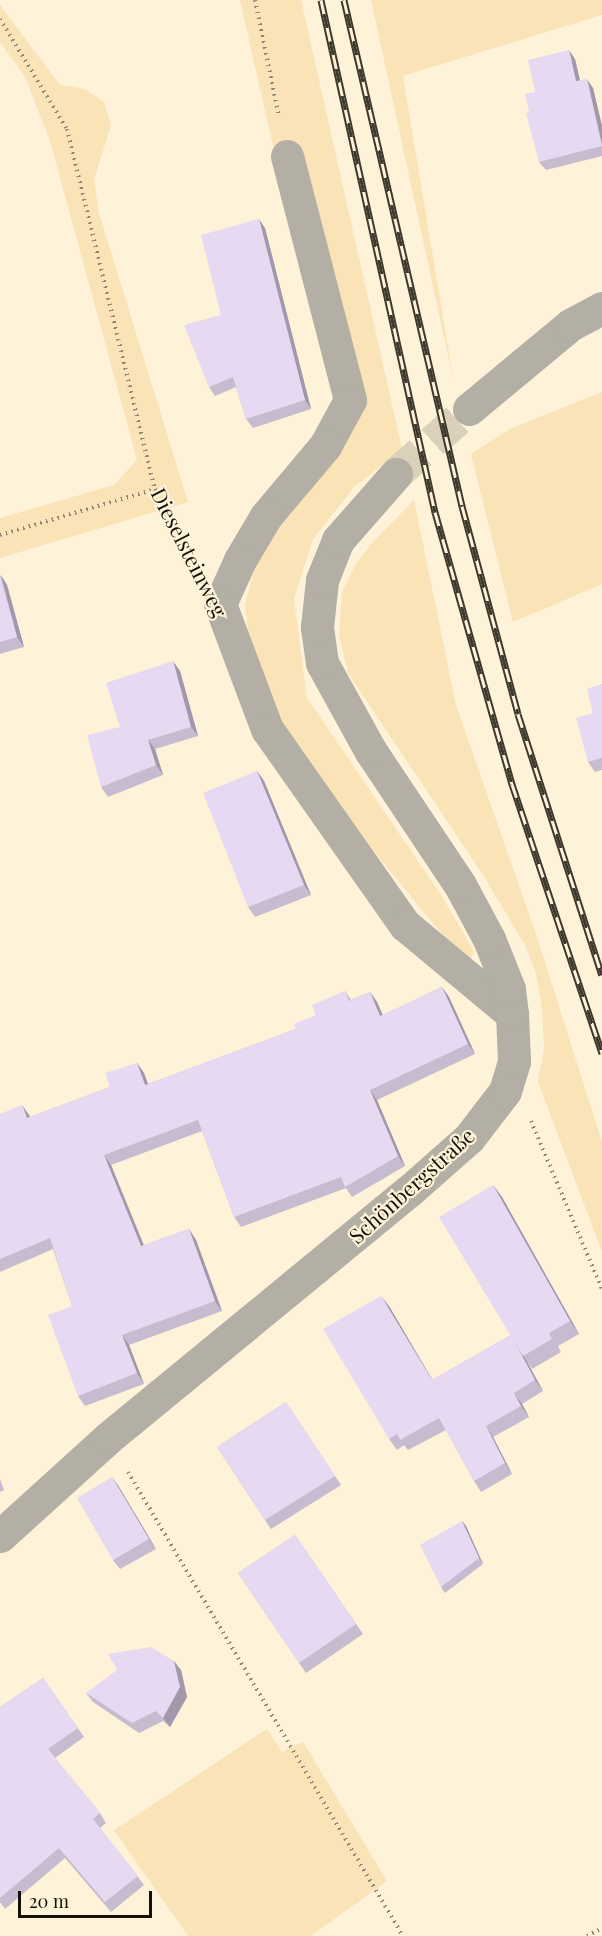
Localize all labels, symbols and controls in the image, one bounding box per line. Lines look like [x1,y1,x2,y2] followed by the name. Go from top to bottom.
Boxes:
[147,483,233,621] street label: Dieselsteinweg
[343,1122,479,1248] street label: Schönbergstraße
[21,1879,154,1917] scale bar
[29,1889,69,1913] text: 20 m

